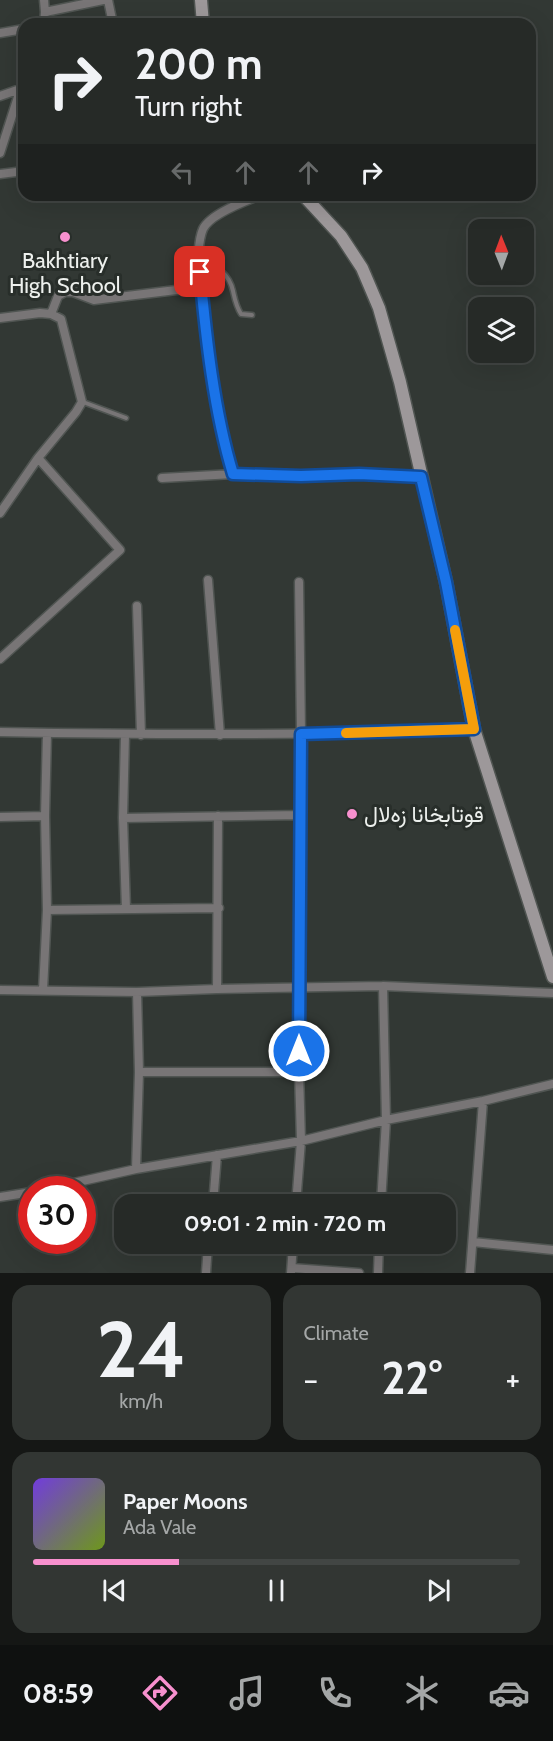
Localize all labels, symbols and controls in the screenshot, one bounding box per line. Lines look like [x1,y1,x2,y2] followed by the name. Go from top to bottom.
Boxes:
[135,38,262,90] text: 200 m
[36,42,114,120] icon: right
[135,90,242,123] text: Turn right
[166,156,199,189] icon: left
[229,156,262,189] icon: ahead
[292,156,325,189] icon: ahead
[355,156,388,189] icon: right
[468,219,534,285] north arrow
[468,219,534,363] map controls
[58,230,72,244] marker: Bakhtiary High School
[174,246,225,297] pin
[9,247,122,299] place label: Bakhtiary High School
[183,255,216,288] icon: arrive
[468,297,534,363] button: layers
[364,801,484,828] place label: قوتابخانا زەلال
[345,807,359,821] marker: قوتابخانا زەلال
[267,1019,331,1083] position arrow
[18,1176,96,1254] speed limit sign: 30
[184,1210,386,1237] text: 09:01 · 2 min · 720 m
[96,1302,186,1397] text: 24
[304,1321,369,1345] text: Climate
[381,1351,442,1405] text: 22°
[304,1359,318,1399] text: −
[505,1359,520,1399] text: +
[119,1389,163,1413] text: km/h
[123,1488,247,1515] text: Paper Moons
[123,1515,196,1539] text: Ada Vale
[98,1574,131,1607] icon: previous
[260,1574,293,1607] icon: pause
[422,1574,455,1607] icon: next
[139,1672,181,1714] icon: directions
[226,1672,268,1714] icon: music
[314,1672,356,1714] icon: phone
[401,1672,443,1714] icon: climate
[488,1672,530,1714] icon: car
[23,1677,94,1710] text: 08:59

